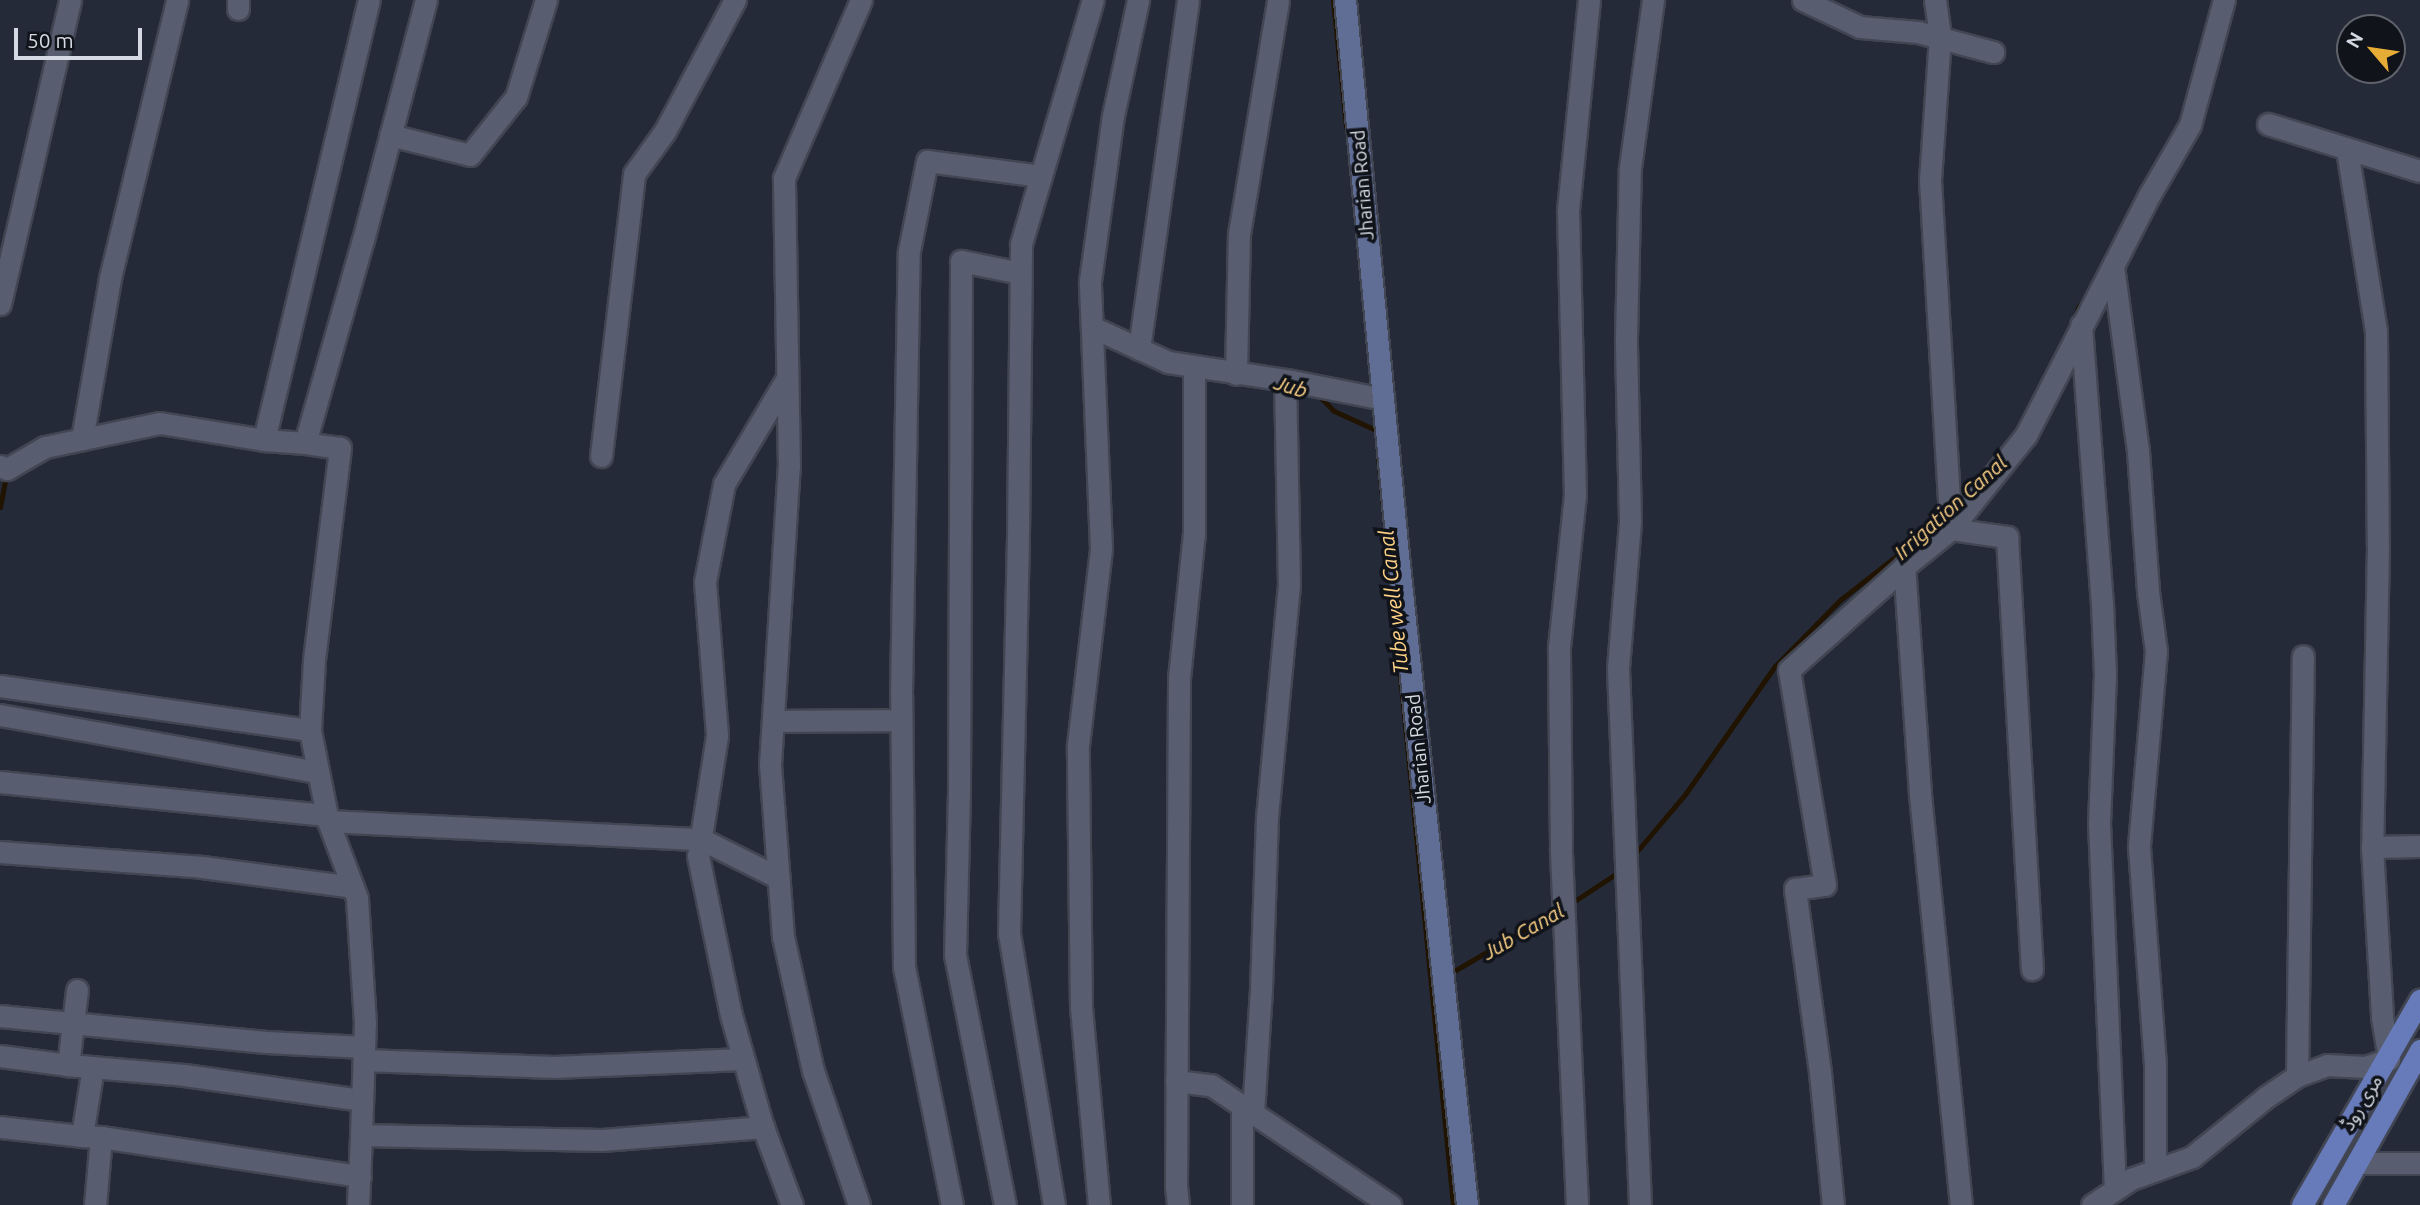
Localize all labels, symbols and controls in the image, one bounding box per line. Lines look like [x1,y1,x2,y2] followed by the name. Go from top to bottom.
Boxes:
[18,14,145,58] scale bar
[2336,14,2406,84] north arrow
[27,28,74,52] text: 50 m
[2341,28,2367,51] text: N
[1347,129,1379,241] street label: Jharian Road
[1272,369,1310,403] water label: Jub
[1888,450,2012,564] water label: Irrigation Canal
[1373,529,1413,675] water label: Tube well Canal
[1402,693,1436,805] street label: Jharian Road
[1478,897,1568,965] water label: Jub Canal
[2337,1071,2387,1135] street label: مری روڈ

